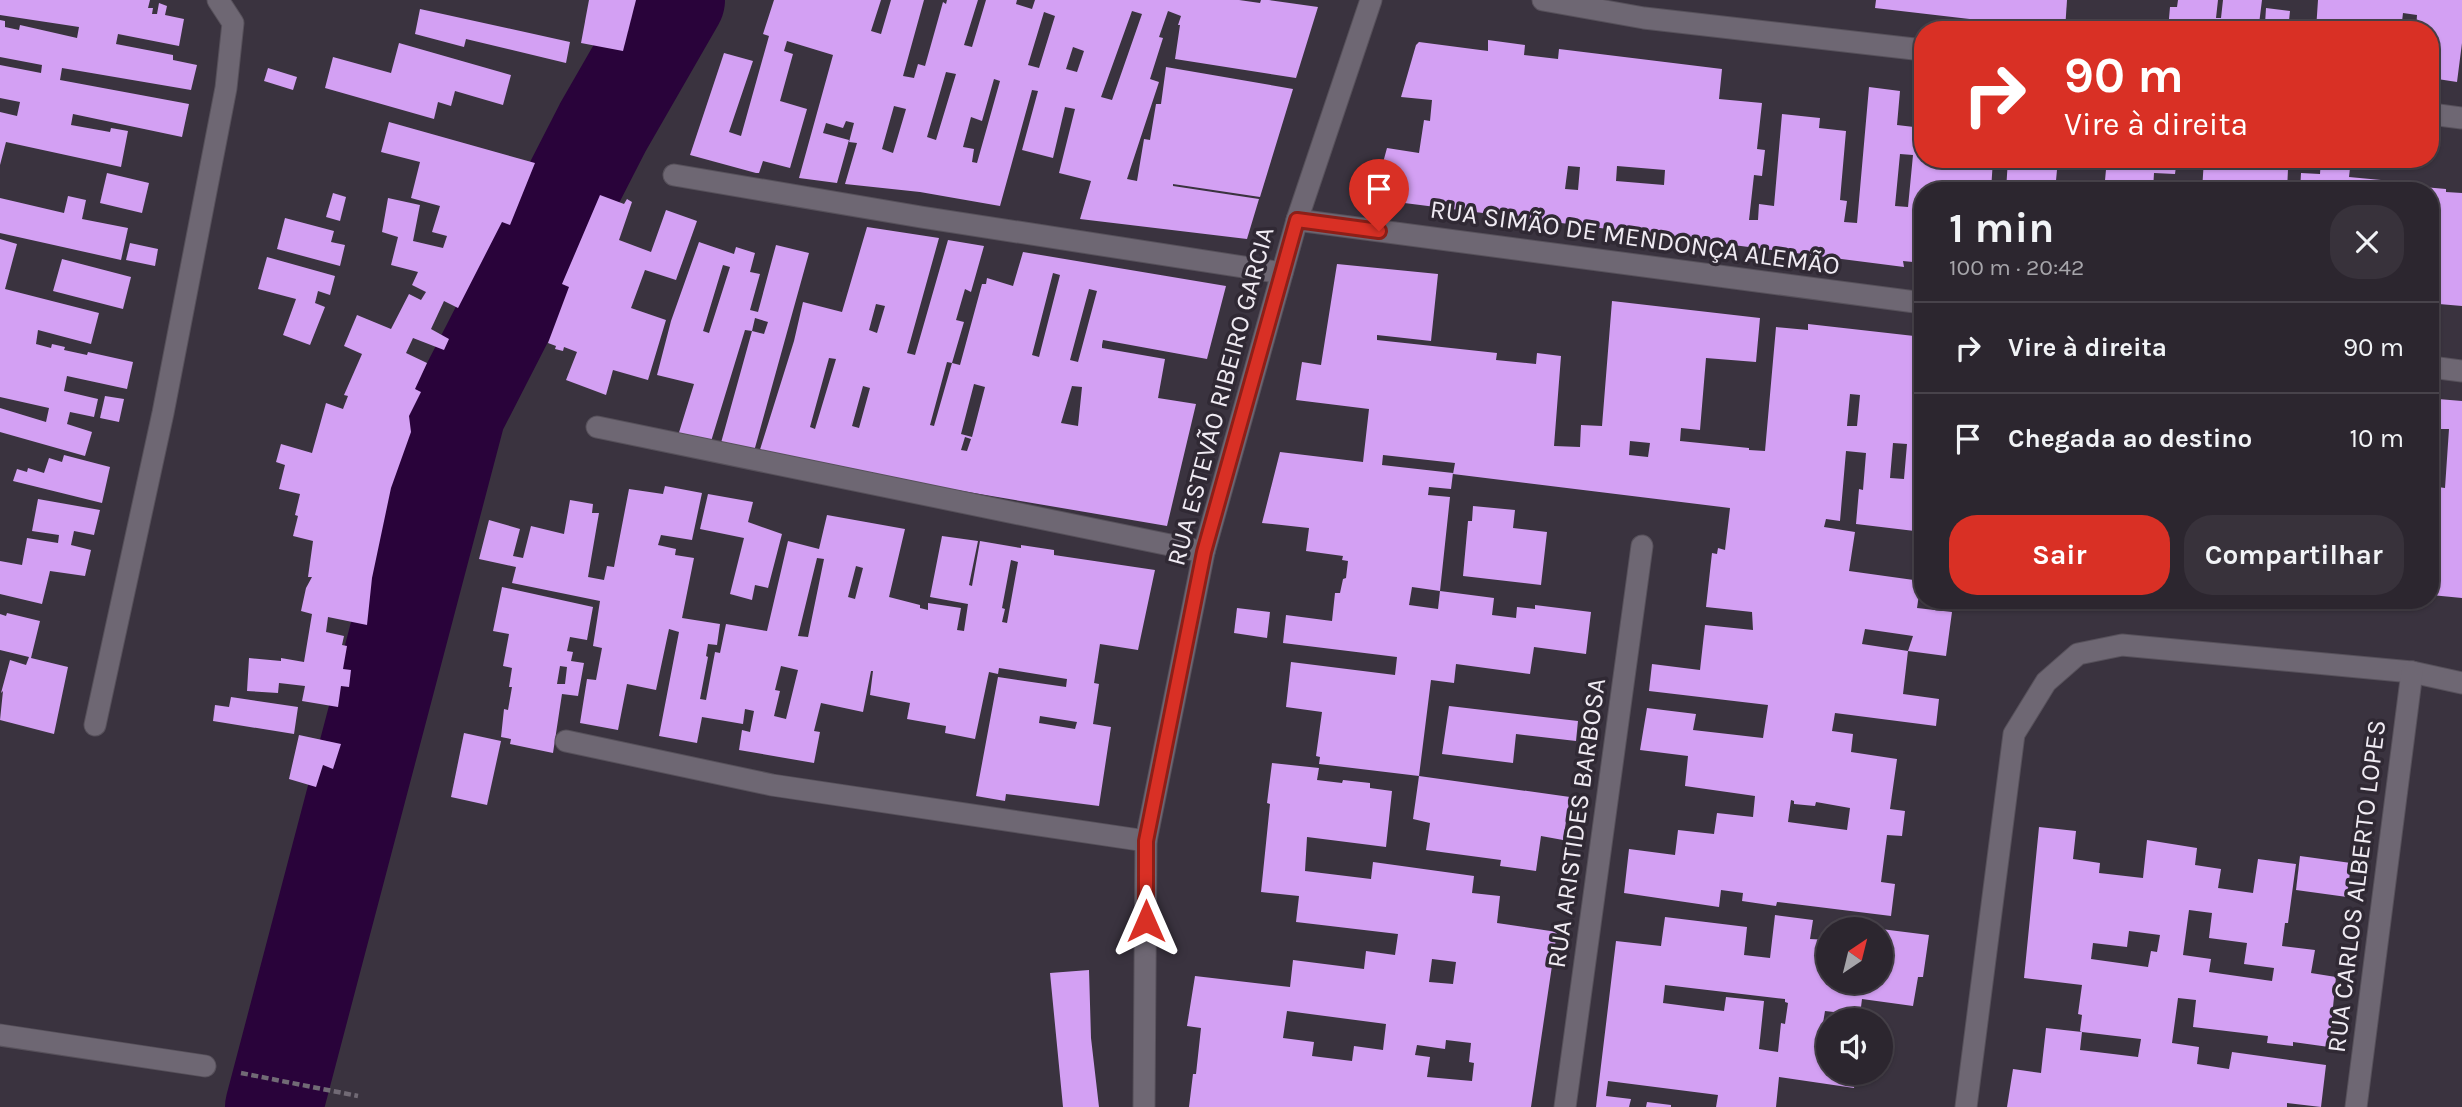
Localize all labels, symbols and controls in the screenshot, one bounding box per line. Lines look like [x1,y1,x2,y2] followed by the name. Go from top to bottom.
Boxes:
[2064,47,2184,104] text: 90 m
[1949,49,2040,140] icon: right
[2064,106,2248,143] text: Vire à direita
[1349,159,1409,231] pin
[1360,170,1398,208] icon: arrive
[1428,193,1842,282] street label: RUA SIMÃO DE MENDONÇA ALEMÃO
[1949,203,2054,253] text: 1 min
[2330,205,2404,279] button: close
[1160,223,1281,569] street label: RUA ESTEVÃO RIBEIRO GARCIA
[1949,254,2084,281] text: 100 m · 20:42
[1949,329,1987,367] icon: right
[2008,332,2167,363] text: Vire à direita
[2343,332,2404,363] text: 90 m
[1949,420,1987,458] icon: arrive
[2008,423,2252,454] text: Chegada ao destino
[2349,423,2404,454] text: 10 m
[1949,515,2170,595] button: Sair
[2184,515,2404,595] button: Compartilhar
[1541,676,1612,970] street label: RUA ARISTIDES BARBOSA
[2321,718,2392,1054] street label: RUA CARLOS ALBERTO LOPES
[1109,884,1183,958] position arrow
[1816,917,1894,994] north arrow
[1816,917,1893,1085] map controls
[1816,1008,1893,1085] button: sound

